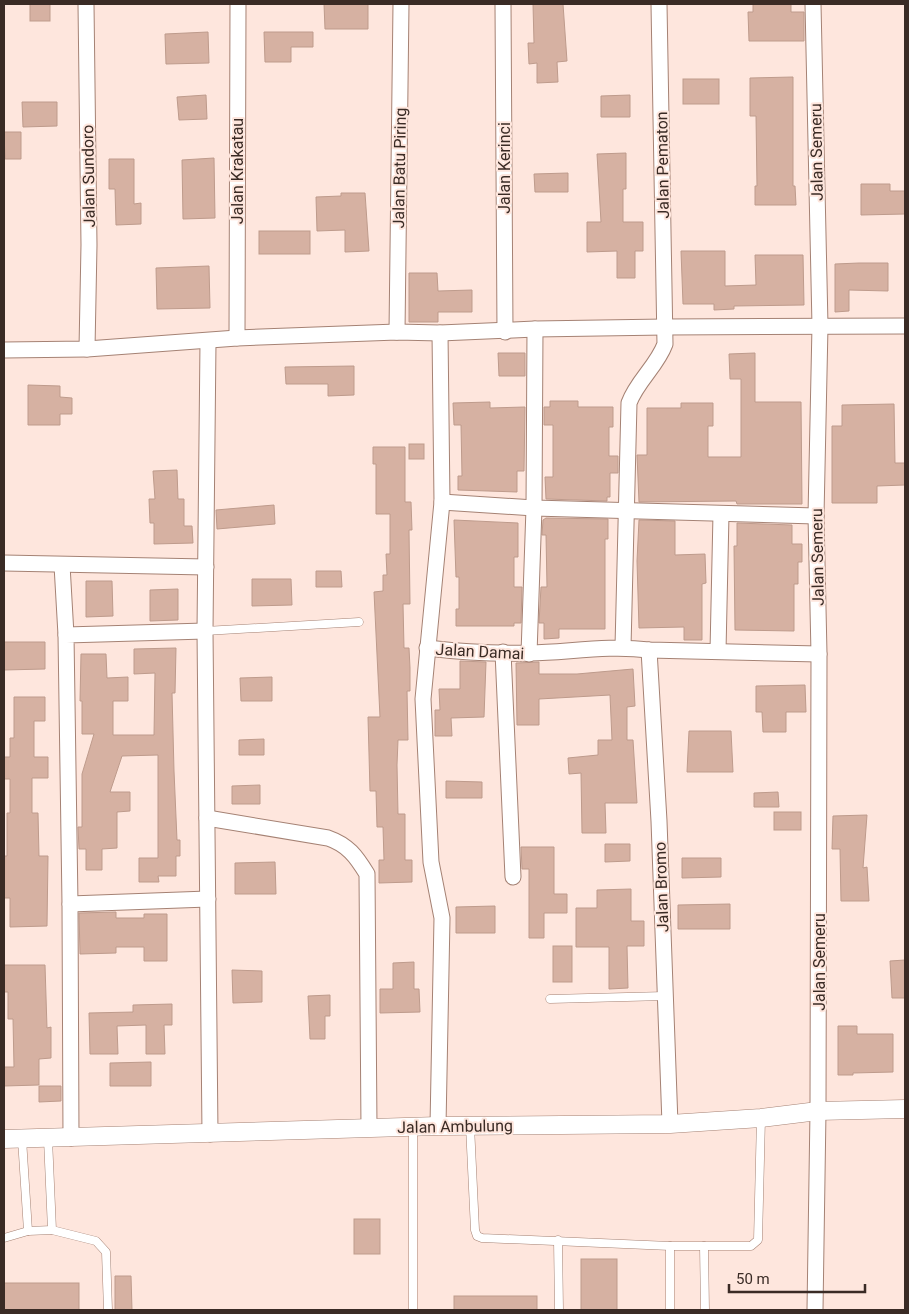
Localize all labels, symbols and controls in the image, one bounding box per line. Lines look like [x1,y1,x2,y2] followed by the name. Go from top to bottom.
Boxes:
[806,103,827,201] street label: Jalan Semeru
[389,107,410,229] street label: Jalan Batu Piring
[652,111,673,219] street label: Jalan Pematon
[228,118,247,224] street label: Jalan Krakatau
[495,122,514,214] street label: Jalan Kerinci
[78,125,99,227] street label: Jalan Sundoro
[807,508,828,606] street label: Jalan Semeru
[435,640,525,663] street label: Jalan Damai
[650,841,673,933] street label: Jalan Bromo
[810,913,829,1011] street label: Jalan Semeru
[397,1116,513,1137] street label: Jalan Ambulung
[729,1262,865,1294] scale bar
[736,1270,770,1288] text: 50 m

